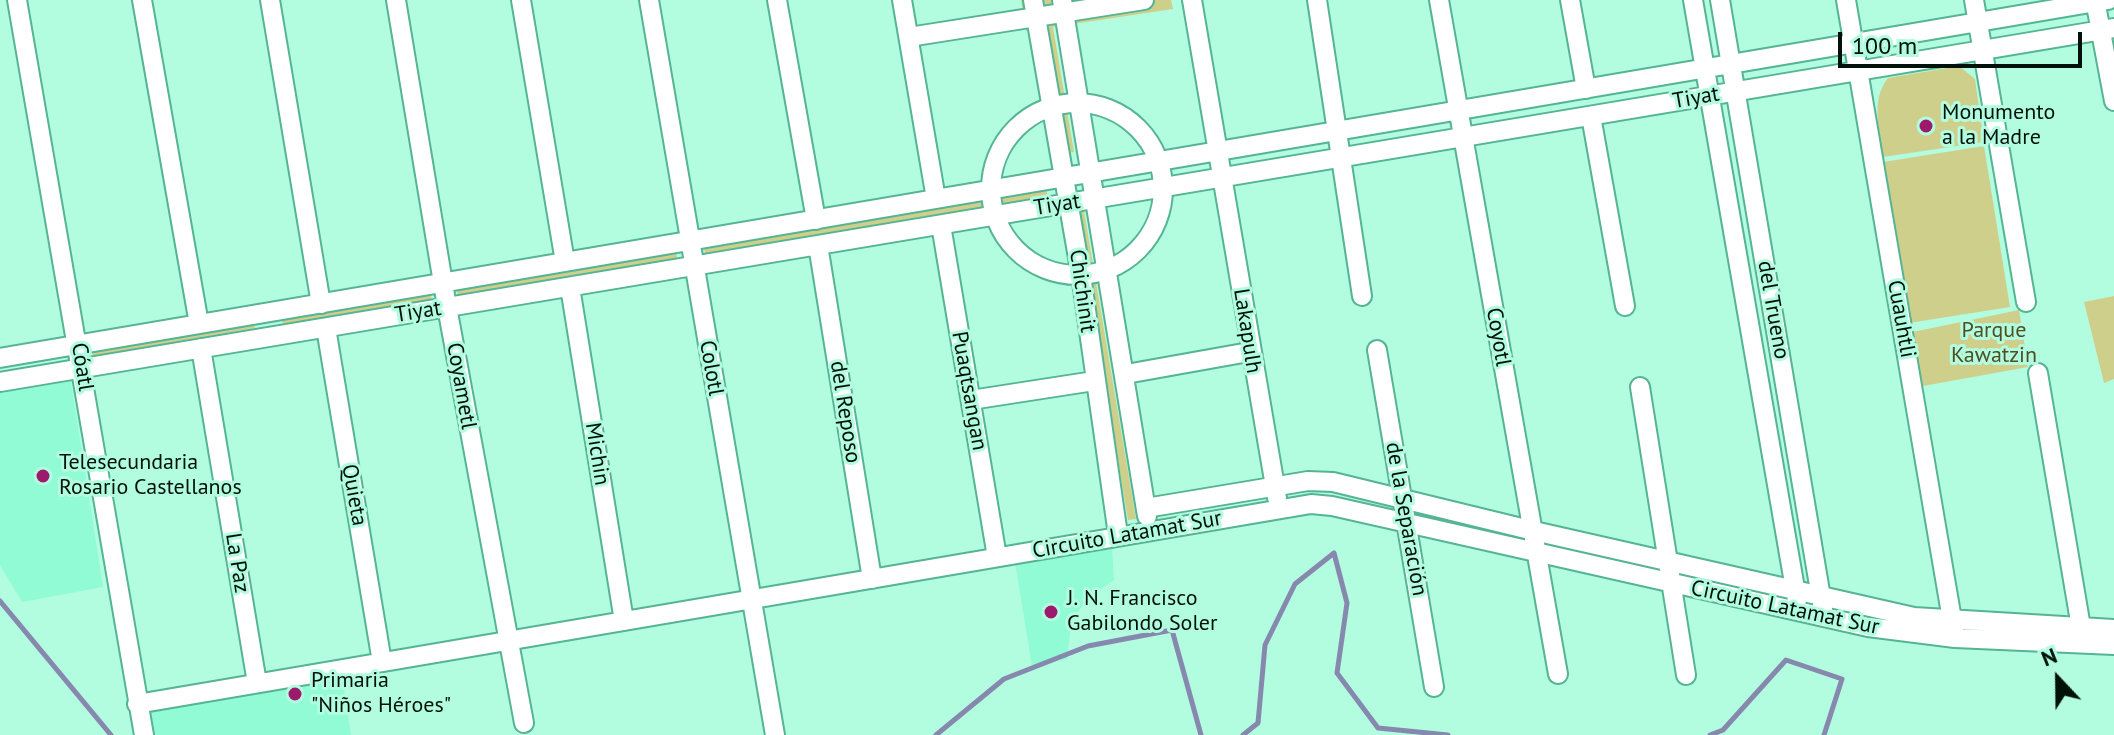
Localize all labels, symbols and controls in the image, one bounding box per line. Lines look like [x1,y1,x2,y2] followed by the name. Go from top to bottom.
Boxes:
[1842,16,2086,66] scale bar
[1852,30,1917,61] text: 100 m
[1671,81,1721,115] street label: Tiyat
[1942,100,2055,152] place label: Monumento a la Madre
[1917,117,1935,135] marker: Monumento a la Madre
[1032,188,1082,222] street label: Tiyat
[1063,248,1101,334] street label: Chichinit
[1751,259,1795,361] street label: del Trueno
[1881,278,1921,360] street label: Cuauhtli
[1227,287,1267,375] street label: Lakapulh
[393,295,443,329] street label: Tiyat
[1480,306,1516,368] street label: Coyotl
[1951,318,2037,370] park label: Parque Kawatzin
[946,329,992,453] street label: Puaqtsangan
[693,338,729,398] street label: Colotl
[65,341,99,393] street label: Cóatl
[440,341,482,431] street label: Coyametl
[824,359,866,465] street label: del Reposo
[579,421,615,487] street label: Michin
[1379,440,1433,598] street label: de la Separación
[59,450,242,502] place label: Telesecundaria Rosario Castellanos
[336,462,372,528] street label: Quieta
[34,467,52,485] marker: Telesecundaria Rosario Castellanos
[1030,505,1224,565] street label: Circuito Latamat Sur
[219,531,255,595] street label: La Paz
[1688,575,1882,641] street label: Circuito Latamat Sur
[1067,586,1217,638] place label: J. N. Francisco Gabilondo Soler
[1042,603,1060,621] marker: J. N. Francisco Gabilondo Soler
[2018,639,2098,719] north arrow
[2037,641,2061,672] text: N
[311,668,451,720] place label: Primaria "Niños Héroes"
[286,685,304,703] marker: Primaria "Niños Héroes"

